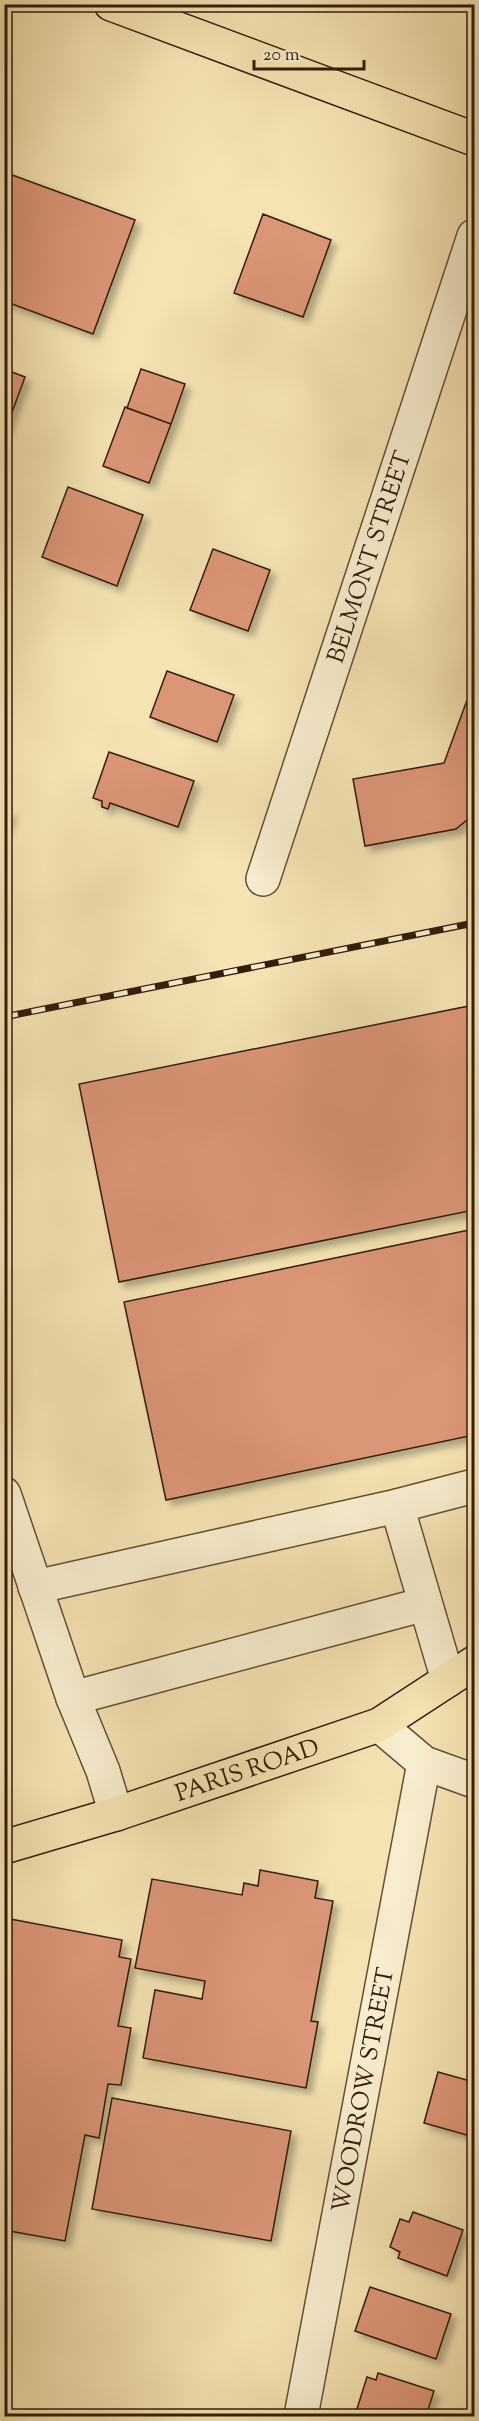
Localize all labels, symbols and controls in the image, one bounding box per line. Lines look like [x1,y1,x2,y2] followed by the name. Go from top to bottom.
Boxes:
[254,33,364,71] scale bar
[263,43,300,69] text: 20 m
[320,447,421,668] street label: BELMONT STREET
[171,1731,324,1812] street label: PARIS ROAD
[325,1965,404,2215] street label: WOODROW STREET

